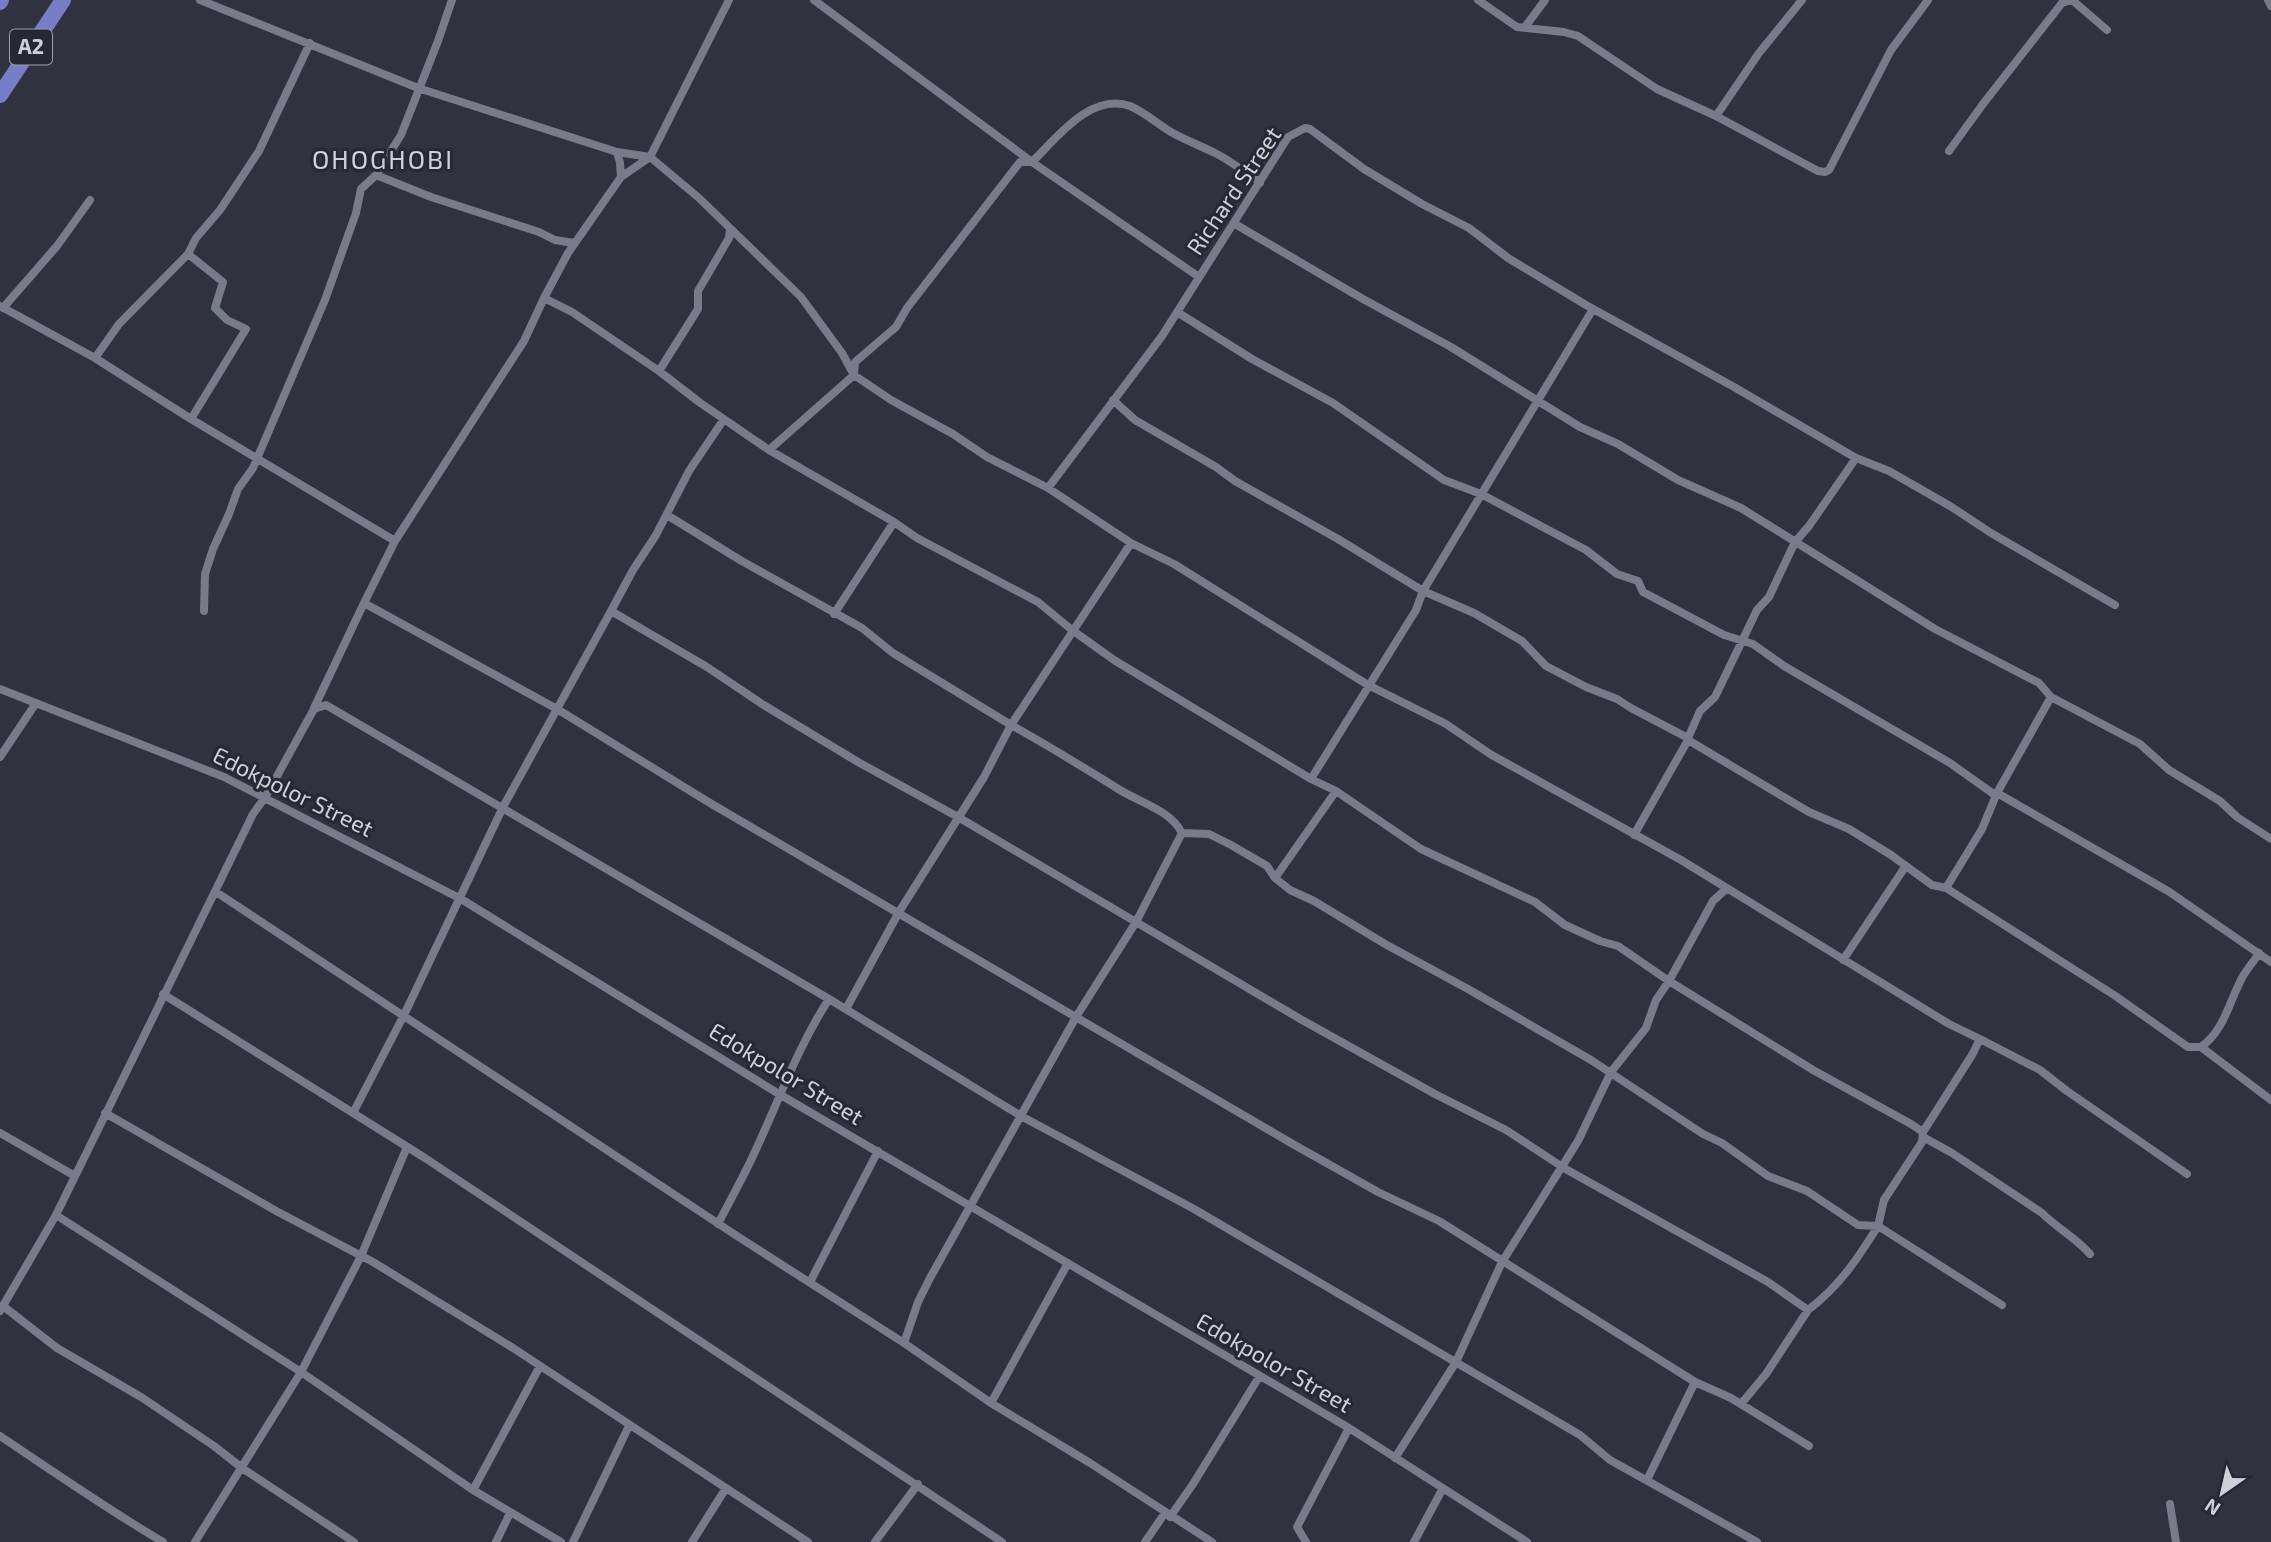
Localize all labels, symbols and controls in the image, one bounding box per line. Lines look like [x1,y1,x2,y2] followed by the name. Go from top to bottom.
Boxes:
[10,30,52,64] road number: A2
[1180,121,1286,260] street label: Richard Street
[312,143,454,174] district label: OHOGHOBI
[209,740,378,842] street label: Edokpolor Street
[704,1016,869,1130] street label: Edokpolor Street
[1192,1306,1357,1418] street label: Edokpolor Street
[2187,1458,2257,1528] north arrow
[2200,1494,2224,1521] text: N

